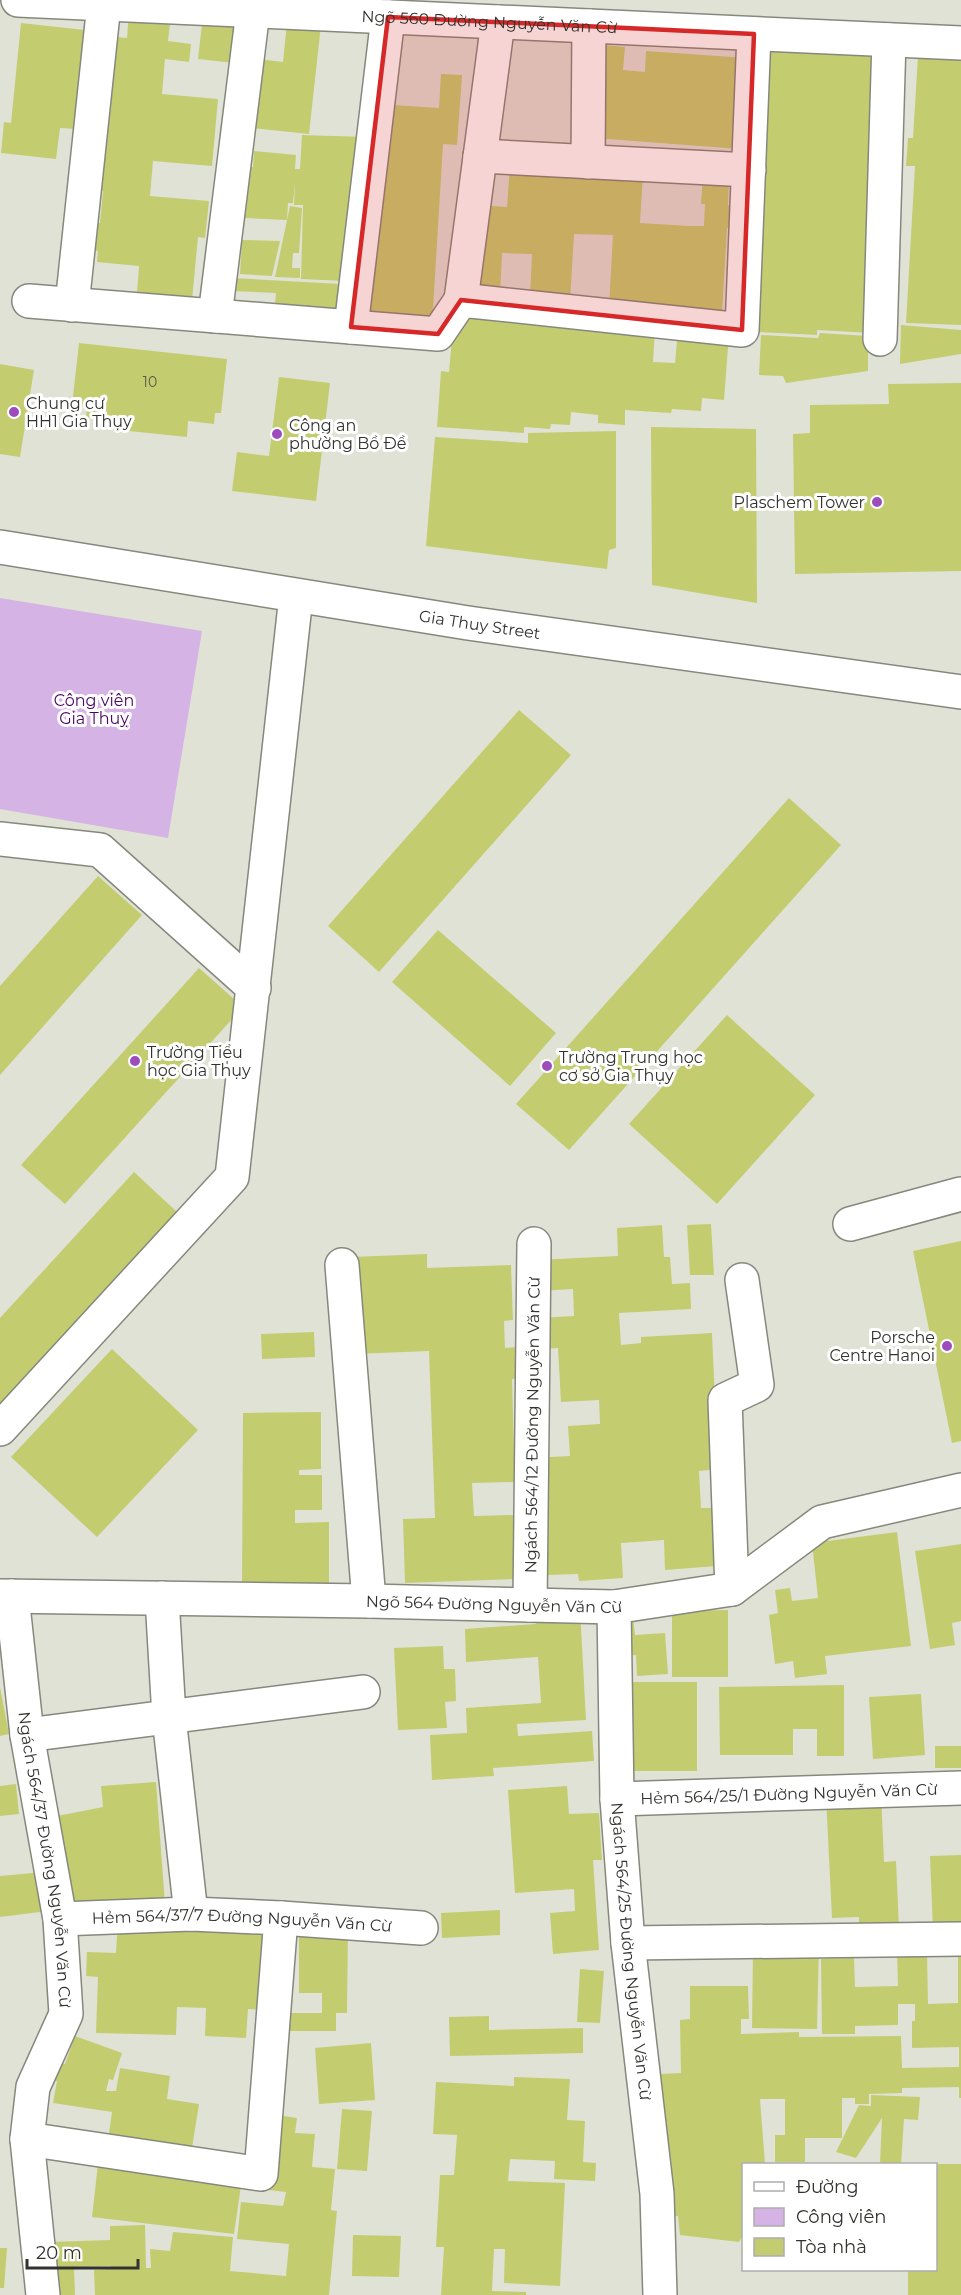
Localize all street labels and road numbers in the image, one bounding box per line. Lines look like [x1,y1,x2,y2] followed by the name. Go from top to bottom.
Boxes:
[361,7,618,37] street label: Ngõ 560 Đường Nguyễn Văn Cừ
[418,606,542,643] street label: Gia Thuy Street
[521,1277,544,1573] street label: Ngách 564/12 Đường Nguyễn Văn Cừ
[366,1592,624,1617] street label: Ngõ 564 Đường Nguyễn Văn Cừ
[15,1711,75,2009] street label: Ngách 564/37 Đường Nguyễn Văn Cừ
[640,1780,938,1808] street label: Hẻm 564/25/1 Đường Nguyễn Văn Cừ
[607,1802,655,2101] street label: Ngách 564/25 Đường Nguyễn Văn Cừ
[91,1905,392,1936] street label: Hẻm 564/37/7 Đường Nguyễn Văn Cừ

